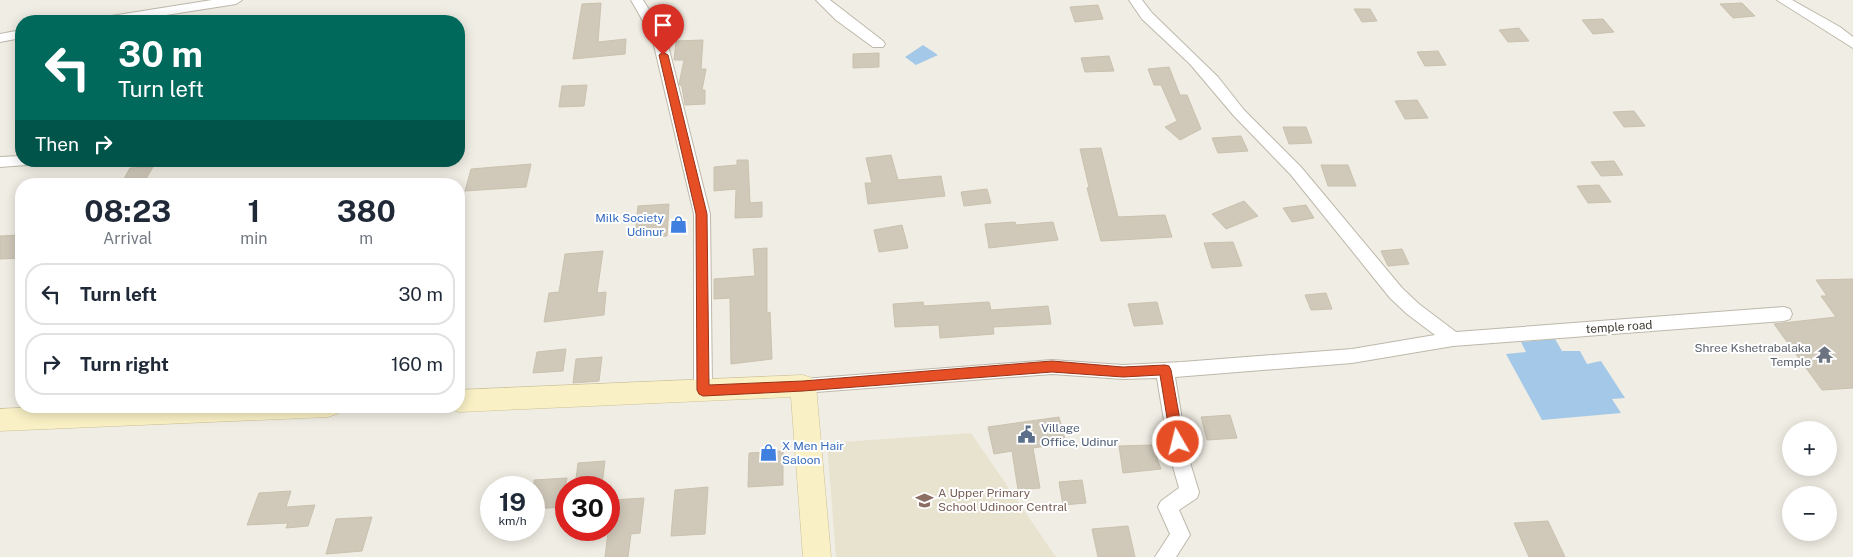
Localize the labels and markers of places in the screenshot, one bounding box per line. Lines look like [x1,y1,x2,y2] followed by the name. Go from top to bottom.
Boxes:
[642,4,684,55] pin
[595,211,665,239] place label: Milk Society Udinur
[668,215,688,235] shop icon: Milk Society Udinur
[1695,341,1811,369] place label: Shree Kshetrabalaka Temple
[1815,345,1835,365] temple icon: Shree Kshetrabalaka Temple
[1041,421,1119,449] place label: Village Office, Udinur
[1017,425,1037,445] public building icon: Village Office, Udinur
[782,439,844,467] place label: X Men Hair Saloon
[758,443,778,463] shop icon: X Men Hair Saloon
[938,486,1068,514] place label: A Upper Primary School Udinoor Central
[914,490,934,510] school or university icon: A Upper Primary School Udinoor Central

